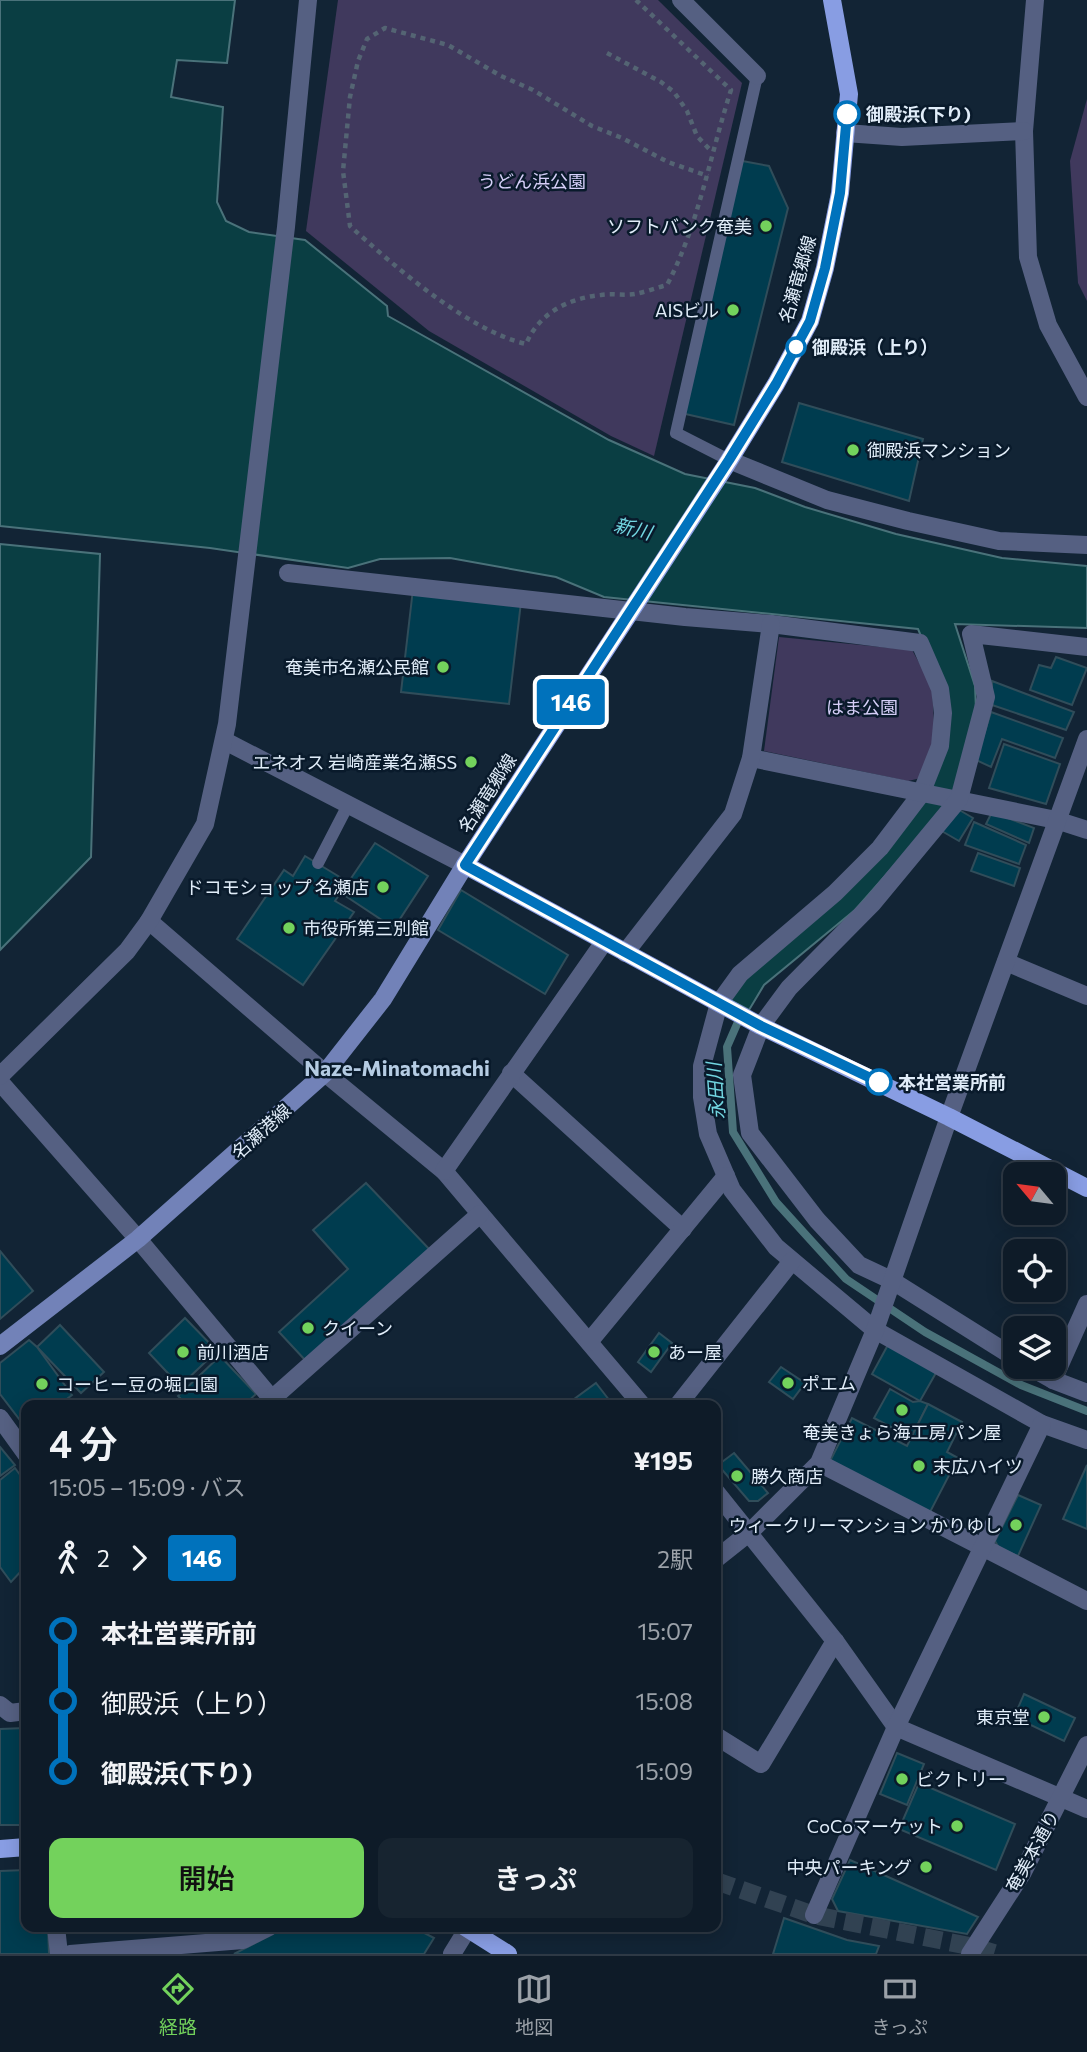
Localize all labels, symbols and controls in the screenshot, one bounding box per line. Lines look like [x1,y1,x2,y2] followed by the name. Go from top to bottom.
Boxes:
[834,101,860,127] marker: 御殿浜(下り)
[865,103,971,125] place label: 御殿浜(下り)
[478,170,586,192] park label: うどん浜公園
[607,215,752,237] place label: ソフトバンク奄美
[758,218,774,234] marker: ソフトバンク奄美
[774,233,820,325] street label: 名瀬竜郷線
[655,299,719,321] place label: AISビル
[725,302,741,318] marker: AISビル
[811,336,938,358] place label: 御殿浜（上り）
[786,337,806,357] marker: 御殿浜（上り）
[867,439,1011,461] place label: 御殿浜マンション
[845,442,861,458] marker: 御殿浜マンション
[612,512,656,544] water label: 新川
[285,656,429,678] place label: 奄美市名瀬公民館
[435,659,451,675] marker: 奄美市名瀬公民館
[531,679,611,725] line badge: 146
[551,687,591,716] text: 146
[826,696,898,718] park label: はま公園
[453,749,521,837] street label: 名瀬竜郷線
[252,751,457,773] place label: エネオス 岩崎産業名瀬SS
[463,754,479,770] marker: エネオス 岩崎産業名瀬SS
[186,876,369,898] place label: ドコモショップ 名瀬店
[375,879,391,895] marker: ドコモショップ 名瀬店
[303,917,429,939] place label: 市役所第三別館
[281,920,297,936] marker: 市役所第三別館
[304,1055,490,1080] district label: Naze-Minatomachi
[701,1060,728,1120] water label: 永田川
[866,1069,892,1095] marker: 本社営業所前
[898,1071,1006,1093] place label: 本社営業所前
[227,1099,295,1163] street label: 名瀬港線
[1003,1162,1066,1225] north arrow
[1003,1162,1066,1379] map controls
[1003,1239,1066,1302] button: locate
[1003,1316,1066,1379] button: layers
[322,1317,393,1339] place label: クイーン
[300,1320,316,1336] marker: クイーン
[197,1341,269,1363] place label: 前川酒店
[668,1341,722,1363] place label: あー屋
[175,1344,191,1360] marker: 前川酒店
[646,1344,662,1360] marker: あー屋
[802,1372,856,1394] place label: ポエム
[56,1373,218,1395] place label: コーヒー豆の堀口園
[780,1375,796,1391] marker: ポエム
[34,1376,50,1392] marker: コーヒー豆の堀口園
[894,1402,910,1418] marker: 奄美きょら海工房パン屋
[49,1419,117,1466] text: 4 分
[803,1421,1001,1443] place label: 奄美きょら海工房パン屋
[633,1444,693,1475] text: ¥195
[933,1455,1023,1477] place label: 末広ハイツ
[911,1458,927,1474] marker: 末広ハイツ
[751,1465,823,1487] place label: 勝久商店
[729,1468,745,1484] marker: 勝久商店
[49,1473,246,1501] text: 15:05 – 15:09 · バス
[729,1514,1002,1536] place label: ウィークリーマンション かりゆし
[1008,1517,1024,1533] marker: ウィークリーマンション かりゆし
[49,1539,87,1577] icon: walk
[120,1539,158,1577] icon: forward
[182,1543,222,1572] text: 146
[97,1544,110,1572] text: 2
[657,1545,693,1573] text: 2駅
[101,1617,257,1648] text: 本社営業所前
[637,1617,693,1645] text: 15:07
[101,1687,283,1718] text: 御殿浜（上り）
[636,1687,693,1715] text: 15:08
[976,1706,1030,1728] place label: 東京堂
[1036,1709,1052,1725] marker: 東京堂
[101,1757,252,1788] text: 御殿浜(下り)
[636,1757,693,1785] text: 15:09
[916,1768,1006,1790] place label: ビクトリー
[894,1771,910,1787] marker: ビクトリー
[1001,1806,1063,1896] street label: 奄美本通り
[807,1815,943,1837] place label: CoCoマーケット
[949,1818,965,1834] marker: CoCoマーケット
[49,1838,364,1918] button: 開始
[378,1838,693,1918] button: きっぷ
[787,1856,912,1878] place label: 中央パーキング
[918,1859,934,1875] marker: 中央パーキング
[159,1970,197,2039] tab: 経路
[515,1970,553,2039] tab: 地図
[872,1970,928,2039] tab: きっぷ

